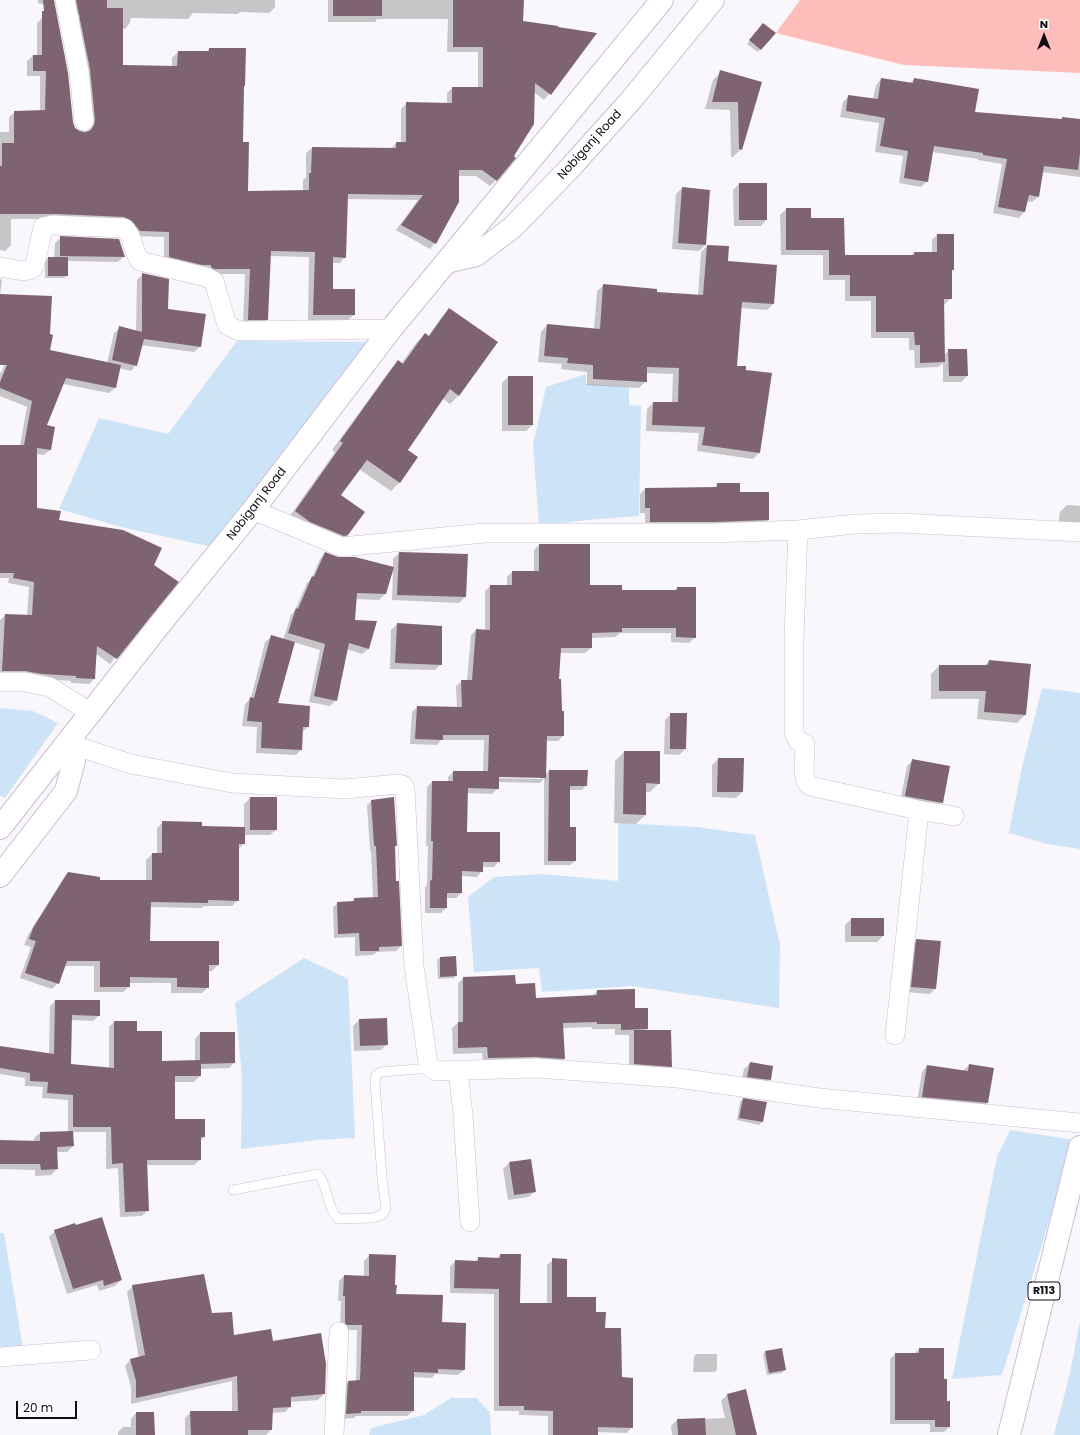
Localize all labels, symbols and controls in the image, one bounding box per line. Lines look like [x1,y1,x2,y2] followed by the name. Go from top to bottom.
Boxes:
[1024,16,1064,56] north arrow
[1040,16,1048,32] text: N
[555,107,625,183] street label: Nobiganj Road
[224,465,290,543] street label: Nobiganj Road
[1028,1282,1060,1300] road number: R113
[18,1393,79,1419] scale bar
[23,1399,53,1416] text: 20 m

